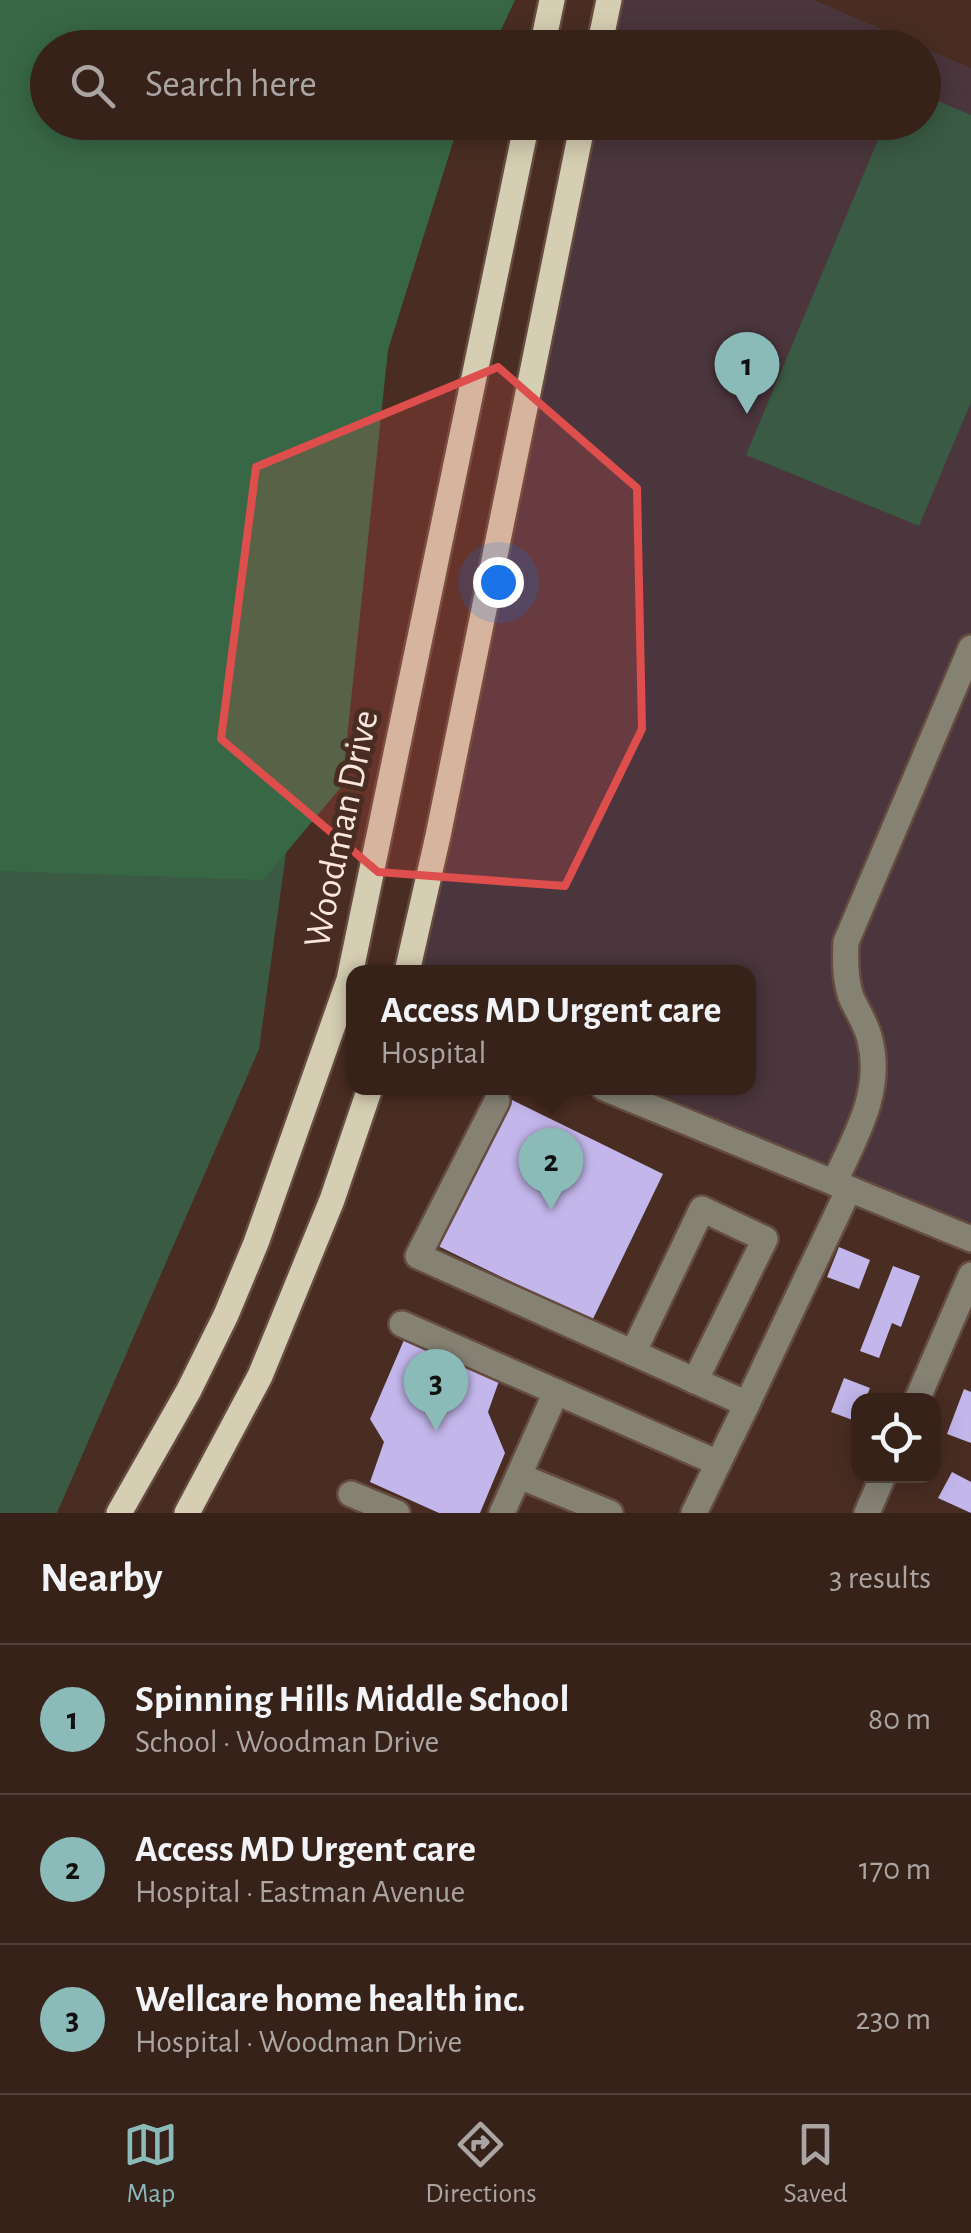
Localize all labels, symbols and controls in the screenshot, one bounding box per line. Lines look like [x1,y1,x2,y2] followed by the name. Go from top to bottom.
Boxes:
[30,30,941,140] search box
[65,58,120,113] icon: search
[145,66,317,104] text: Search here
[714,332,780,414] pin: 1
[473,557,524,608] your location
[298,707,386,951] street label: Woodman Drive
[346,965,756,1095] popup
[381,992,721,1030] text: Access MD Urgent care
[381,1037,486,1069] text: Hospital
[518,1128,584,1210] pin: 2
[404,1348,468,1431] pin: 3
[851,1393,941,1483] map controls
[851,1393,941,1483] button: locate
[40,1557,163,1599] text: Nearby
[829,1562,931,1594] text: 3 results
[135,1681,569,1719] text: Spinning Hills Middle School
[67,1703,78,1735] text: 1
[868,1703,931,1735] text: 80 m
[135,1726,439,1758] text: School · Woodman Drive
[135,1831,476,1869] text: Access MD Urgent care
[65,1853,80,1885] text: 2
[859,1853,931,1885] text: 170 m
[135,1876,465,1908] text: Hospital · Eastman Avenue
[135,1981,526,2019] text: Wellcare home health inc.
[66,2003,79,2035] text: 3
[855,2003,931,2035] text: 230 m
[135,2026,462,2058] text: Hospital · Woodman Drive
[123,2117,178,2211] tab: Map
[425,2117,537,2211] tab: Directions
[784,2117,848,2211] tab: Saved

